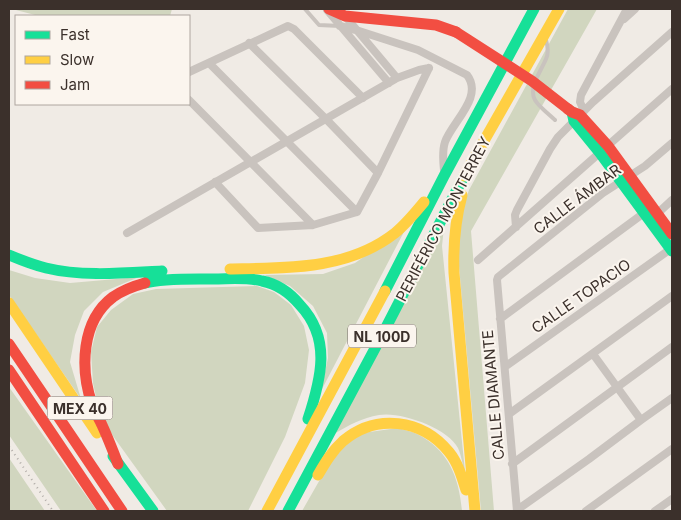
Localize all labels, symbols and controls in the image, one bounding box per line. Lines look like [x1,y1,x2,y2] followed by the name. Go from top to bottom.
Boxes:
[15,15,190,105] legend
[60,25,90,44] text: Fast
[60,50,94,69] text: Slow
[60,75,90,94] text: Jam
[391,133,495,305] street label: PERIFÉRICO MONTERREY
[529,160,625,238] street label: CALLE ÁMBAR
[528,255,634,337] street label: CALLE TOPACIO
[348,324,416,348] road number: NL 100D
[478,329,508,461] street label: CALLE DIAMANTE
[48,396,112,419] road number: MEX 40

